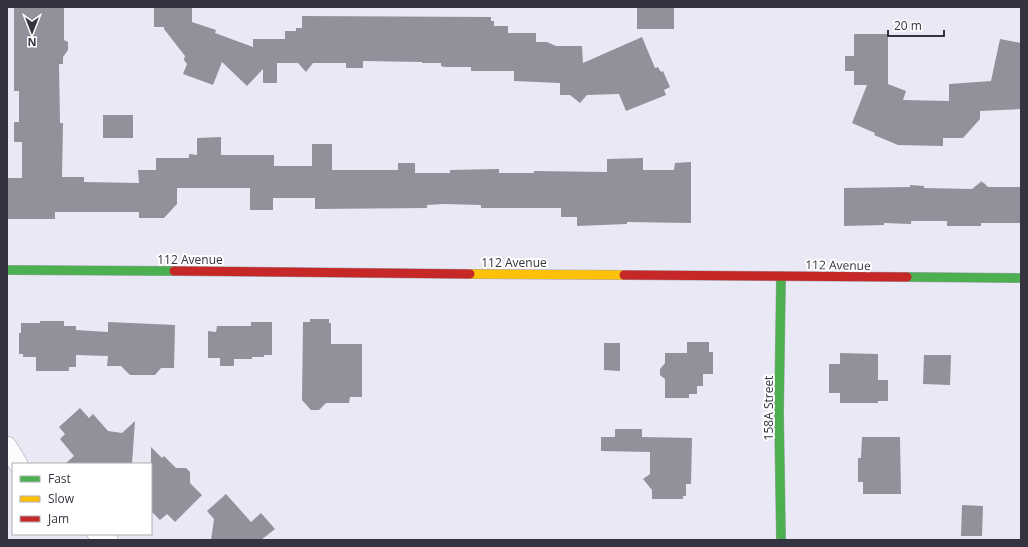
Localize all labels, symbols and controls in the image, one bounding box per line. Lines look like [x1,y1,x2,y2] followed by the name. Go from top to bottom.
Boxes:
[12,12,52,52] north arrow
[888,12,944,38] scale bar
[894,17,922,34] text: 20 m
[28,35,36,50] text: N
[157,251,223,268] street label: 112 Avenue
[481,254,547,271] street label: 112 Avenue
[805,256,871,274] street label: 112 Avenue
[760,376,777,440] street label: 158A Street
[12,463,152,535] legend
[48,470,71,487] text: Fast
[48,490,75,507] text: Slow
[47,510,69,527] text: Jam

